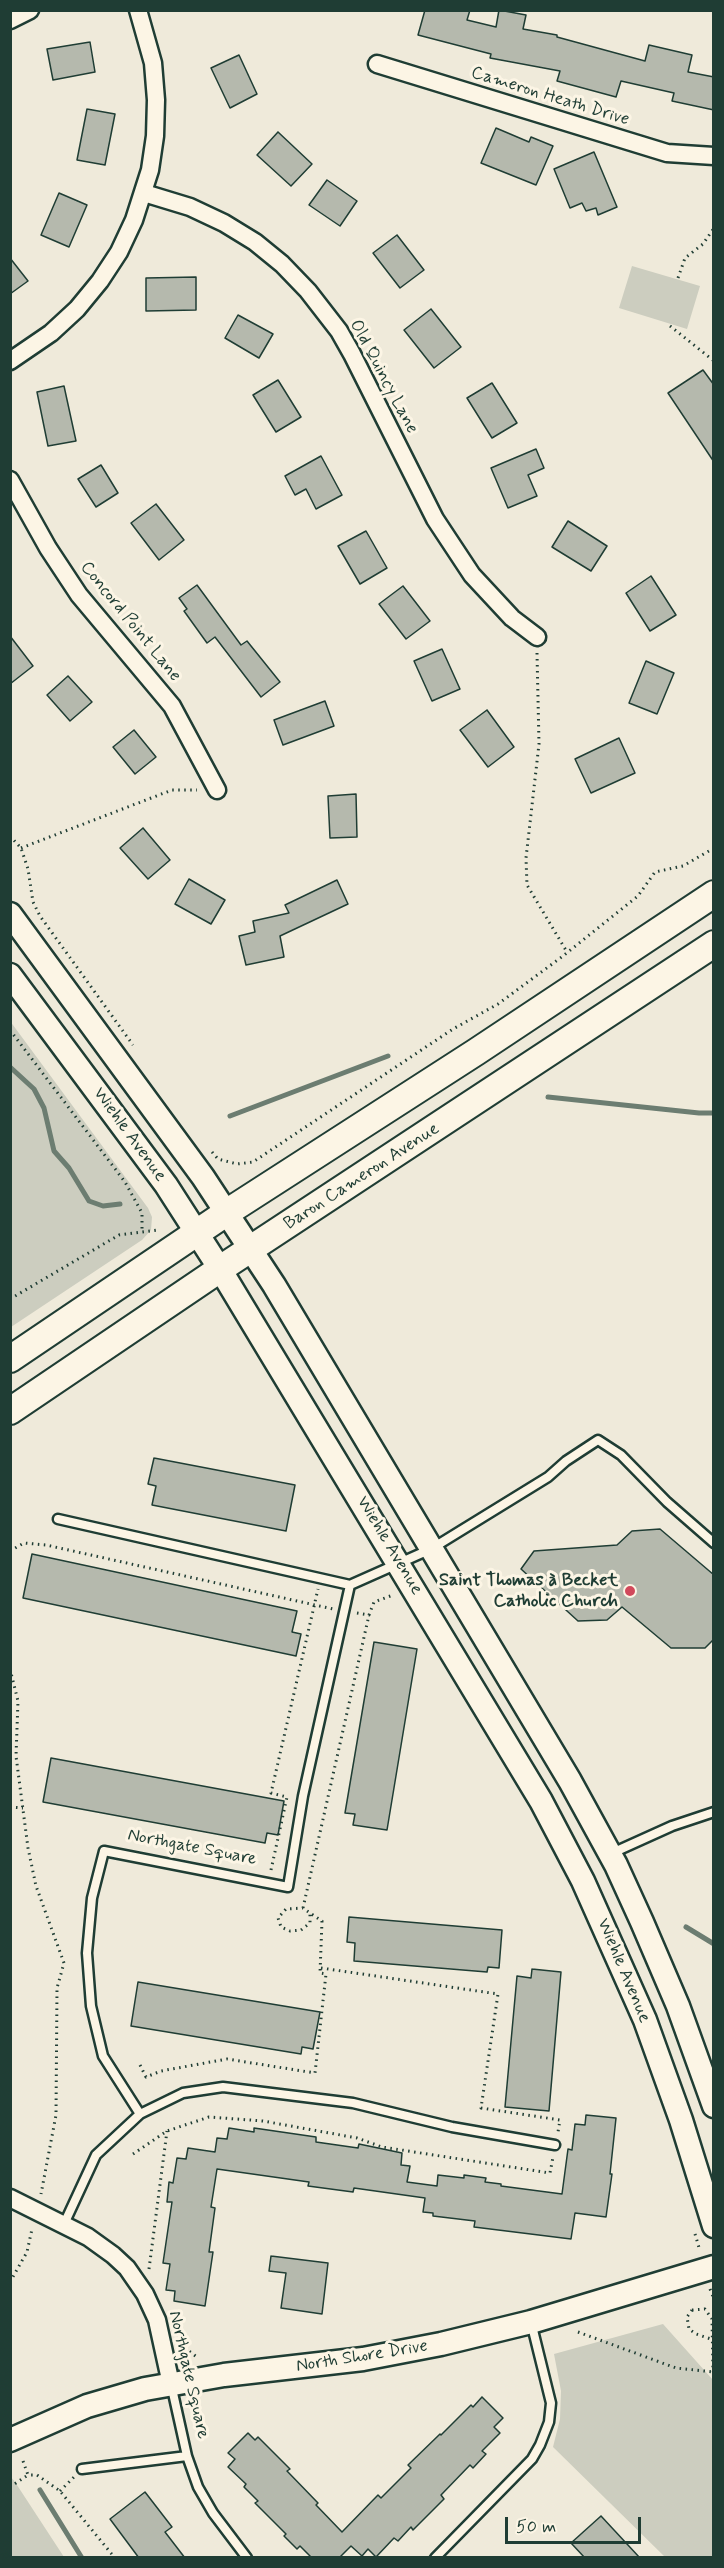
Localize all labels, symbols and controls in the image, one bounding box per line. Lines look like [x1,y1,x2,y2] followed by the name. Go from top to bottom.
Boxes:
[468,63,632,131] street label: Cameron Heath Drive
[344,316,422,438] street label: Old Quincy Lane
[75,557,185,687] street label: Concord Point Lane
[88,1084,170,1186] street label: Wiehle Avenue
[280,1119,444,1235] street label: Baron Cameron Avenue
[351,1493,427,1599] street label: Wiehle Avenue
[439,1570,618,1612] place label: Saint Thomas à Becket Catholic Church
[623,1584,637,1598] marker: Saint Thomas à Becket Catholic Church
[126,1825,258,1871] street label: Northgate Square
[591,1916,655,2026] street label: Wiehle Avenue
[163,2309,213,2441] street label: Northgate Square
[295,2336,429,2378] street label: North Shore Drive
[508,2505,644,2543] scale bar
[516,2515,556,2539] text: 50 m

